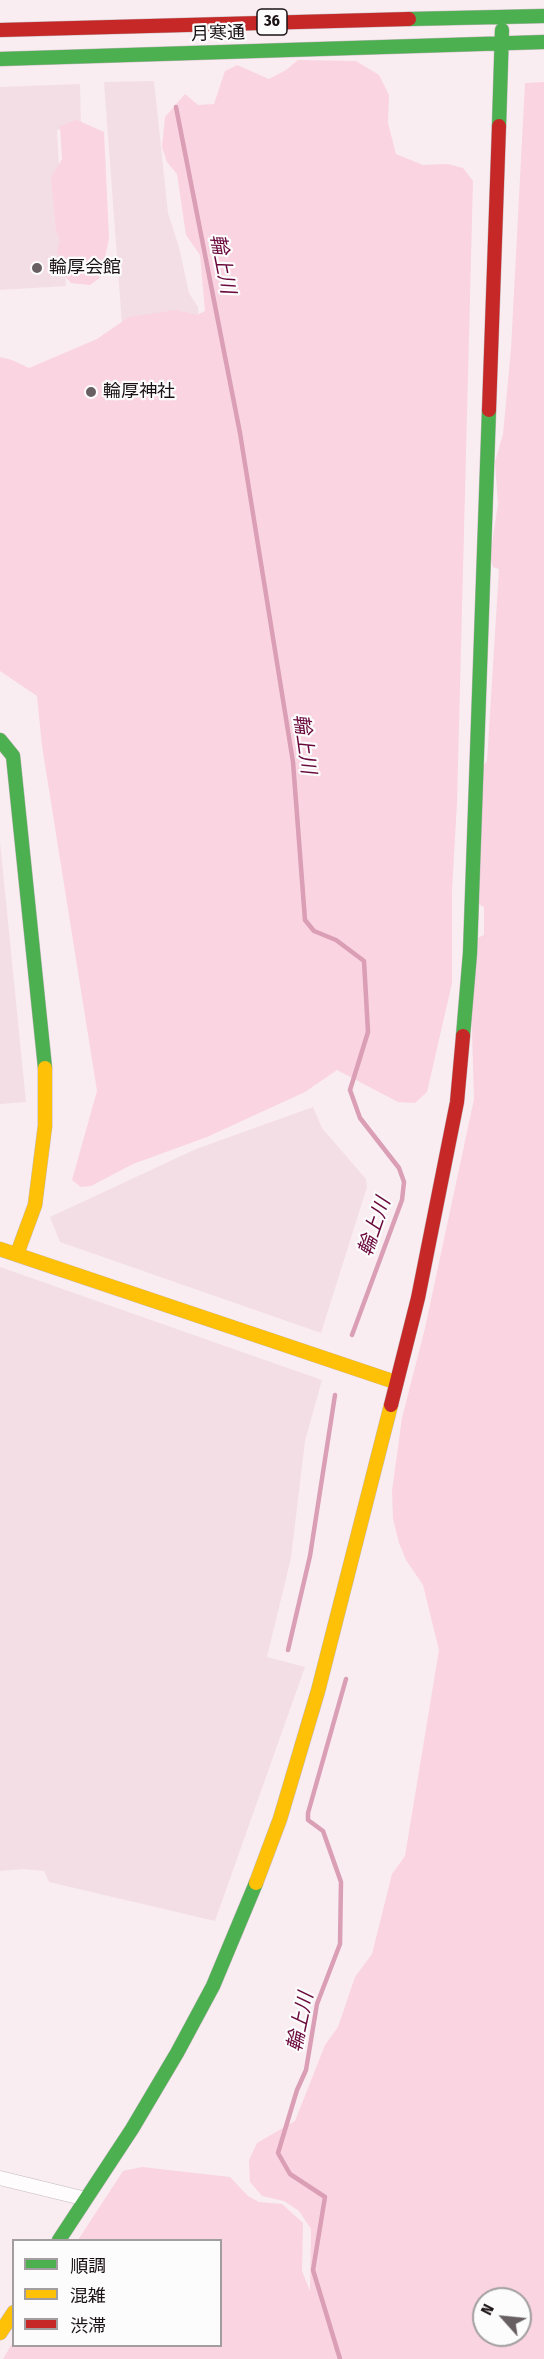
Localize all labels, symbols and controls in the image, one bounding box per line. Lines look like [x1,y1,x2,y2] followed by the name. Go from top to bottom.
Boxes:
[257,9,287,35] road number: 36
[191,22,245,46] street label: 月寒通
[204,232,240,296] water label: 輪上川
[49,257,121,279] place label: 輪厚会館
[30,261,44,275] marker: 輪厚会館
[103,381,175,403] place label: 輪厚神社
[84,385,98,399] marker: 輪厚神社
[288,713,320,775] water label: 輪上川
[354,1195,396,1259] water label: 輪上川
[283,1990,319,2054] water label: 輪上川
[12,2239,222,2347] legend
[70,2255,106,2277] text: 順調
[70,2285,106,2307] text: 混雑
[472,2287,532,2347] north arrow
[477,2301,498,2318] text: N
[70,2315,106,2337] text: 渋滞

